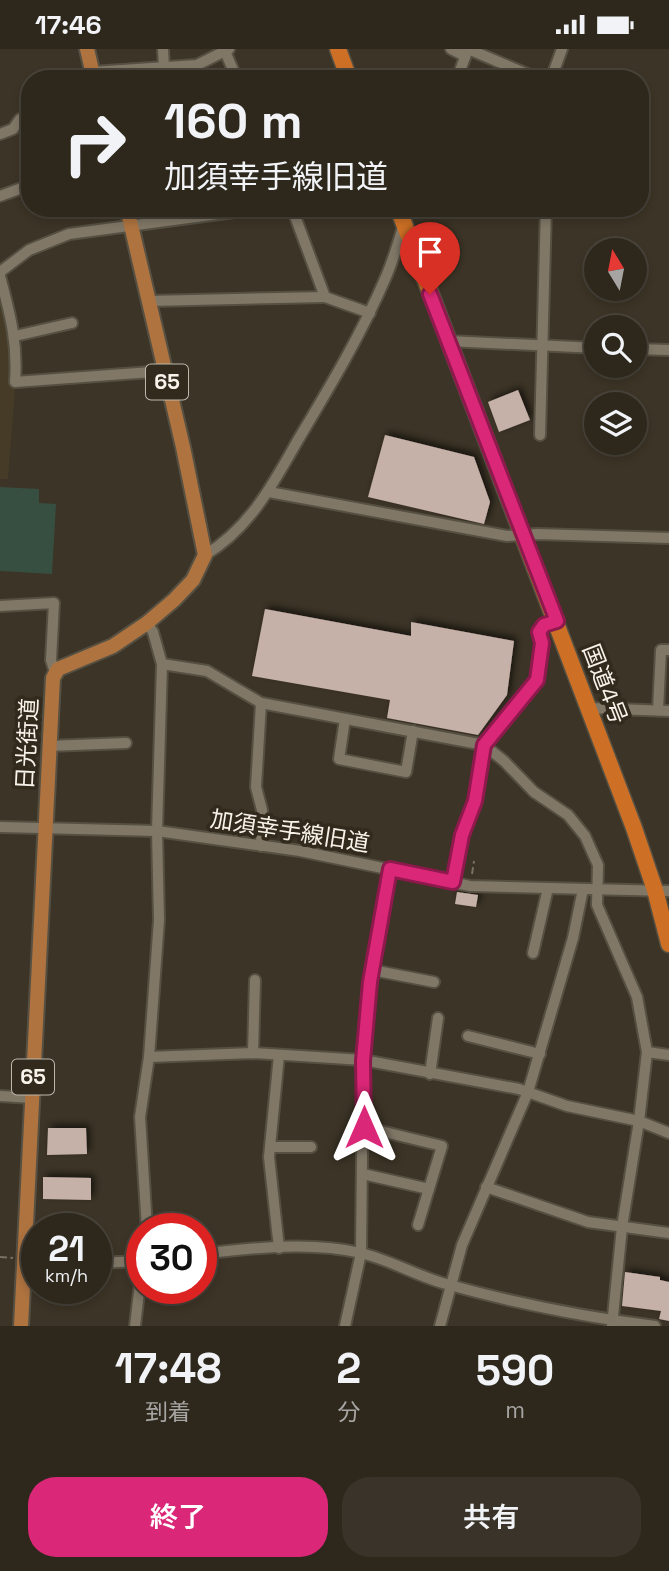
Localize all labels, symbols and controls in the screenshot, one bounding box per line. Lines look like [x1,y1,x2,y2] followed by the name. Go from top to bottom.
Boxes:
[35,8,102,42] text: 17:46
[164,90,302,152] text: 160 m
[49,98,140,189] icon: right
[164,157,388,197] text: 加須幸手線旧道
[400,222,460,294] pin
[411,233,449,271] icon: arrive
[584,238,648,301] north arrow
[584,238,647,455] map controls
[584,315,647,378] button: search
[146,365,188,399] road number: 65
[584,392,647,455] button: layers
[576,640,634,728] street label: 国道4号
[10,697,44,791] street label: 日光街道
[208,804,372,858] street label: 加須幸手線旧道
[12,1059,54,1095] road number: 65
[327,1090,401,1164] position arrow
[126,1213,217,1304] speed limit sign: 30
[48,1227,85,1271] text: 21
[45,1264,88,1287] text: km/h
[115,1342,221,1395] text: 17:48
[336,1342,361,1395] text: 2
[476,1344,554,1397] text: 590
[505,1395,525,1425] text: m
[145,1397,191,1427] text: 到着
[337,1397,360,1427] text: 分
[28,1477,328,1557] button: 終了
[342,1477,641,1557] button: 共有

